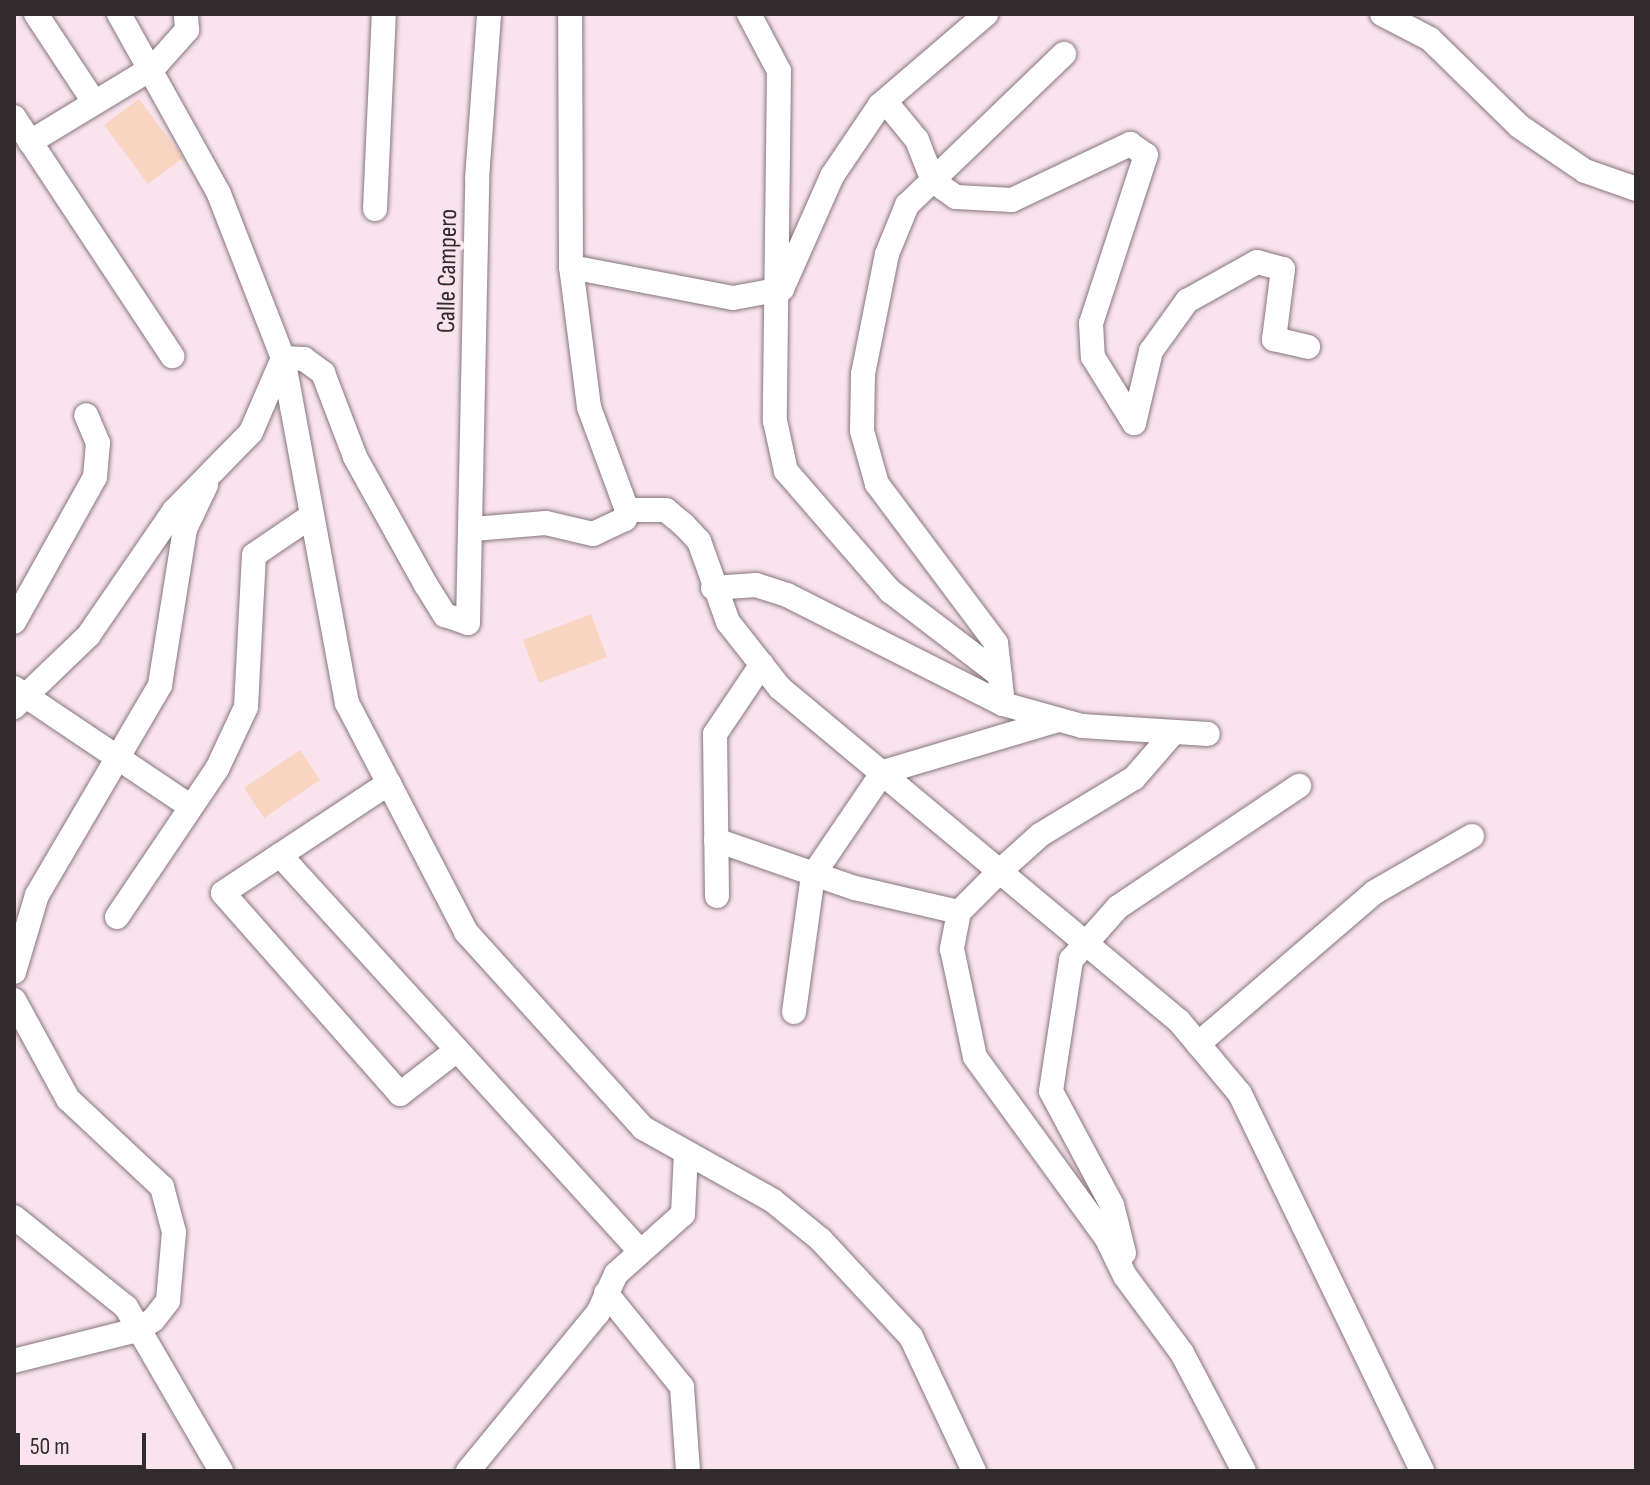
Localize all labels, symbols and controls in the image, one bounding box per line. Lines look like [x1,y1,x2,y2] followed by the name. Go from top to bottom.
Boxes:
[431,209,465,333] street label: Calle Campero
[20,1417,150,1467] scale bar
[30,1432,70,1461] text: 50 m

